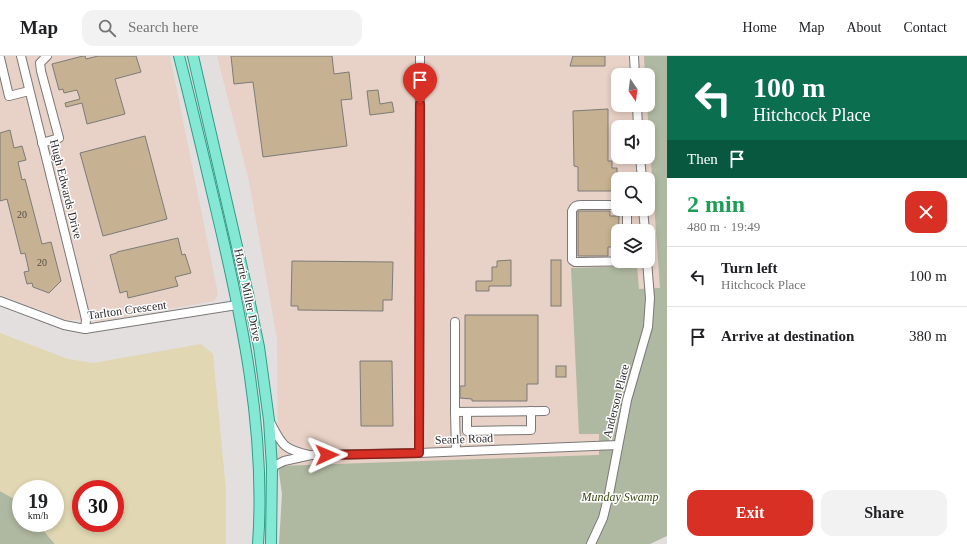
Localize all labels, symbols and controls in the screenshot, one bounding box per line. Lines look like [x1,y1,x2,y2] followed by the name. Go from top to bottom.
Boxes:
[82,10,362,46] search box
[20,17,58,38] text: Map
[96,17,118,39] icon: search
[128,19,198,35] text: Search here
[743,20,777,35] text: Home
[799,20,824,35] text: Map
[846,20,881,35] text: About
[903,20,947,35] text: Contact
[403,63,437,104] pin
[611,68,655,112] north arrow
[611,68,655,268] map controls
[409,69,431,91] icon: arrive
[687,72,739,124] icon: left
[753,72,825,103] text: 100 m
[753,105,870,125] text: Hitchcock Place
[611,120,655,164] button: sound
[47,138,85,240] street label: Hugh Edwards Drive
[726,148,748,170] icon: arrive
[687,151,718,167] text: Then
[611,172,655,216] button: search
[687,191,745,217] text: 2 min
[905,191,947,233] button: close
[17,209,27,220] house number: 20
[687,219,760,234] text: 480 m · 19:49
[611,224,655,268] button: layers
[231,247,265,343] street label: Horrie Miller Drive
[37,257,47,268] house number: 20
[721,260,778,276] text: Turn left
[687,266,709,288] icon: left
[909,268,947,284] text: 100 m
[721,277,806,292] text: Hitchcock Place
[87,297,168,322] street label: Tarlton Crescent
[687,326,709,348] icon: arrive
[721,328,854,344] text: Arrive at destination
[909,328,947,344] text: 380 m
[600,363,632,439] street label: Anderson Place
[435,431,493,447] street label: Searle Road
[306,434,348,476] position arrow
[72,480,124,532] speed limit sign: 30
[28,490,48,512] text: 19
[581,490,659,504] park label: Munday Swamp
[687,490,813,536] button: Exit
[821,490,947,536] button: Share
[28,510,48,521] text: km/h

